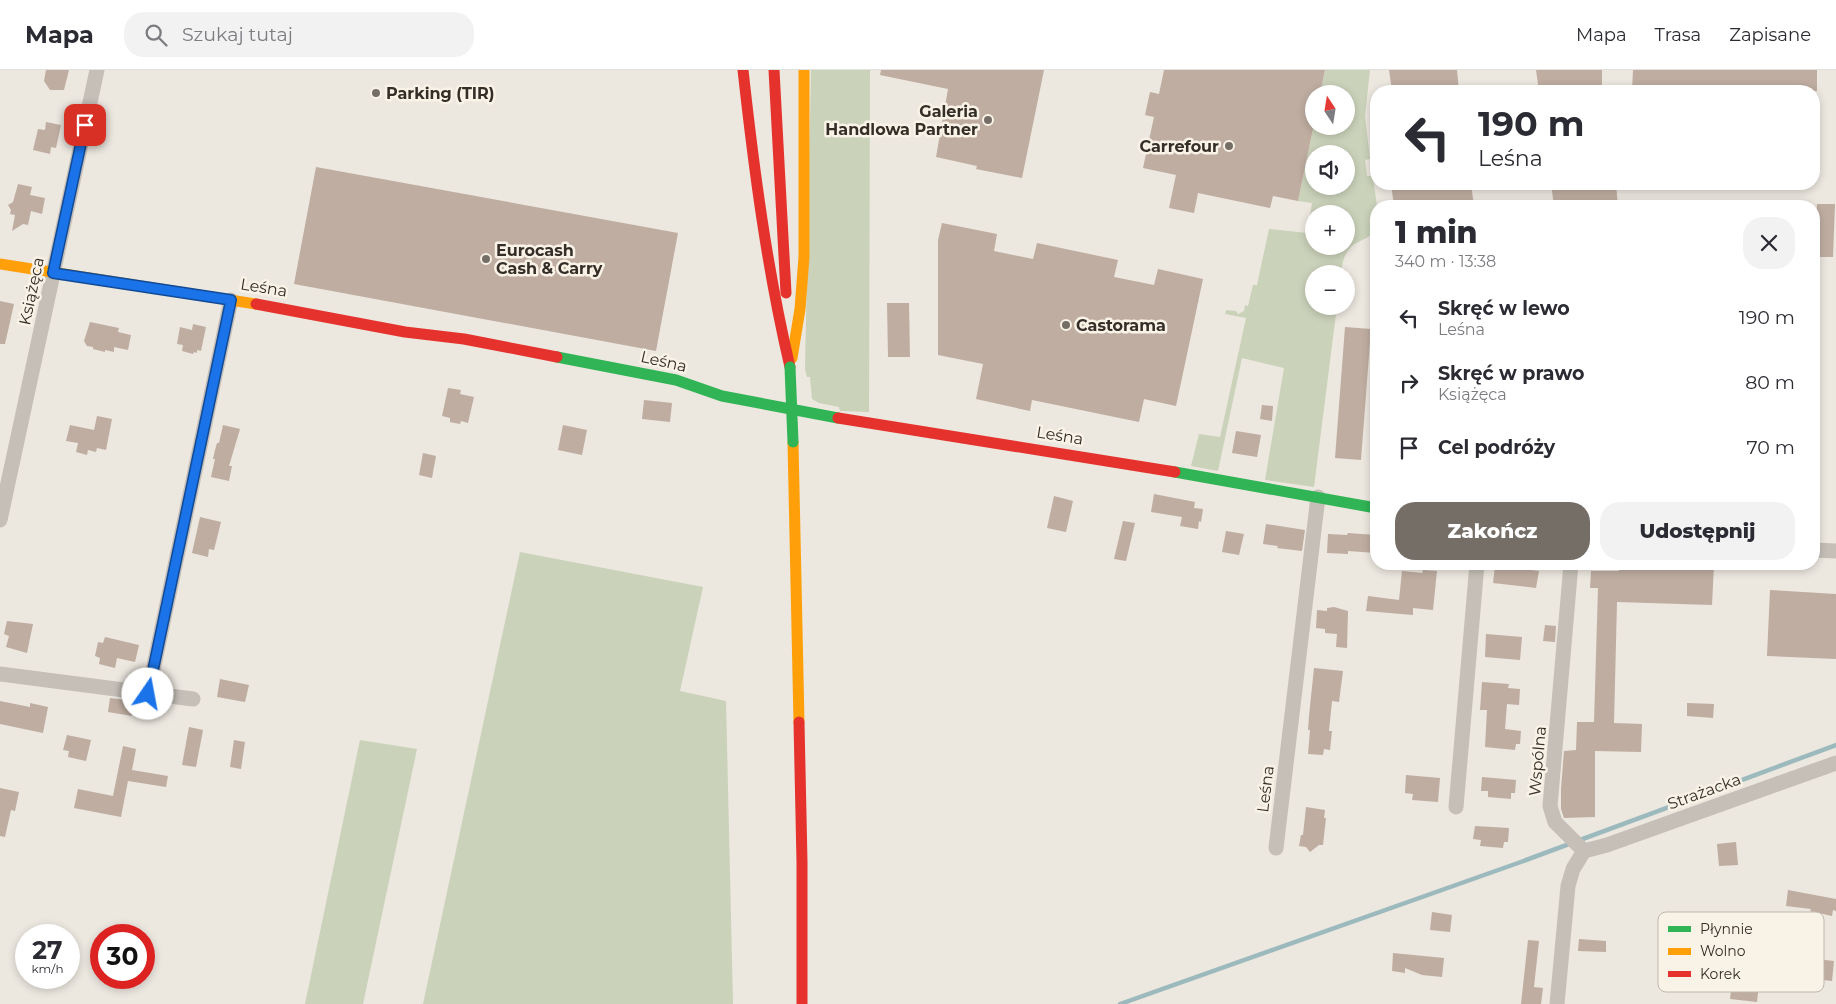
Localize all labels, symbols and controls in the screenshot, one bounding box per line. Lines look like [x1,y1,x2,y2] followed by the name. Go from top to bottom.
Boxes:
[124,12,474,57] search box
[25,20,94,49] text: Mapa
[142,21,170,49] icon: search
[182,23,293,46] text: Szukaj tutaj
[1576,24,1627,46] text: Mapa
[1655,24,1701,46] text: Trasa
[1729,24,1811,46] text: Zapisane
[386,84,495,103] place label: Parking (TIR)
[1305,85,1355,135] north arrow
[1305,85,1355,315] map controls
[370,87,382,99] marker: Parking (TIR)
[825,102,978,139] place label: Galeria Handlowa Partner
[1478,102,1584,145] text: 190 m
[64,104,106,146] pin
[1395,105,1460,170] icon: left
[71,111,99,139] icon: arrive
[982,114,994,126] marker: Galeria Handlowa Partner
[1139,137,1219,156] place label: Carrefour
[1223,140,1235,152] marker: Carrefour
[1305,145,1355,195] button: sound
[1478,145,1543,172] text: Leśna
[1305,205,1355,255] button: +
[1395,214,1478,251] text: 1 min
[1743,217,1795,269] button: close
[496,241,603,278] place label: Eurocash Cash & Carry
[1395,252,1496,271] text: 340 m · 13:38
[480,253,492,265] marker: Eurocash Cash & Carry
[15,255,48,327] street label: Książęca
[1305,265,1355,315] button: −
[239,274,289,301] street label: Leśna
[1438,297,1570,320] text: Skręć w lewo
[1395,304,1423,332] icon: left
[1739,306,1795,329] text: 190 m
[1076,316,1166,335] place label: Castorama
[1060,319,1072,331] marker: Castorama
[1438,320,1485,339] text: Leśna
[639,347,689,376] street label: Leśna
[1438,362,1584,385] text: Skręć w prawo
[1395,369,1423,397] icon: right
[1745,371,1795,394] text: 80 m
[1438,385,1507,404] text: Książęca
[1035,422,1085,449] street label: Leśna
[1395,434,1423,462] icon: arrive
[1438,436,1555,459] text: Cel podróży
[1746,436,1795,459] text: 70 m
[1395,502,1590,560] button: Zakończ
[1600,502,1795,560] button: Udostępnij
[121,667,173,719] position arrow
[1525,725,1550,797] street label: Wspólna
[1253,765,1278,814] street label: Leśna
[1665,769,1744,814] street label: Strażacka
[1658,912,1824,992] legend
[1700,920,1753,938] text: Płynnie
[90,924,155,989] speed limit sign: 30
[32,935,63,965] text: 27
[1700,942,1746,960] text: Wolno
[31,961,64,976] text: km/h
[1700,965,1741,983] text: Korek

